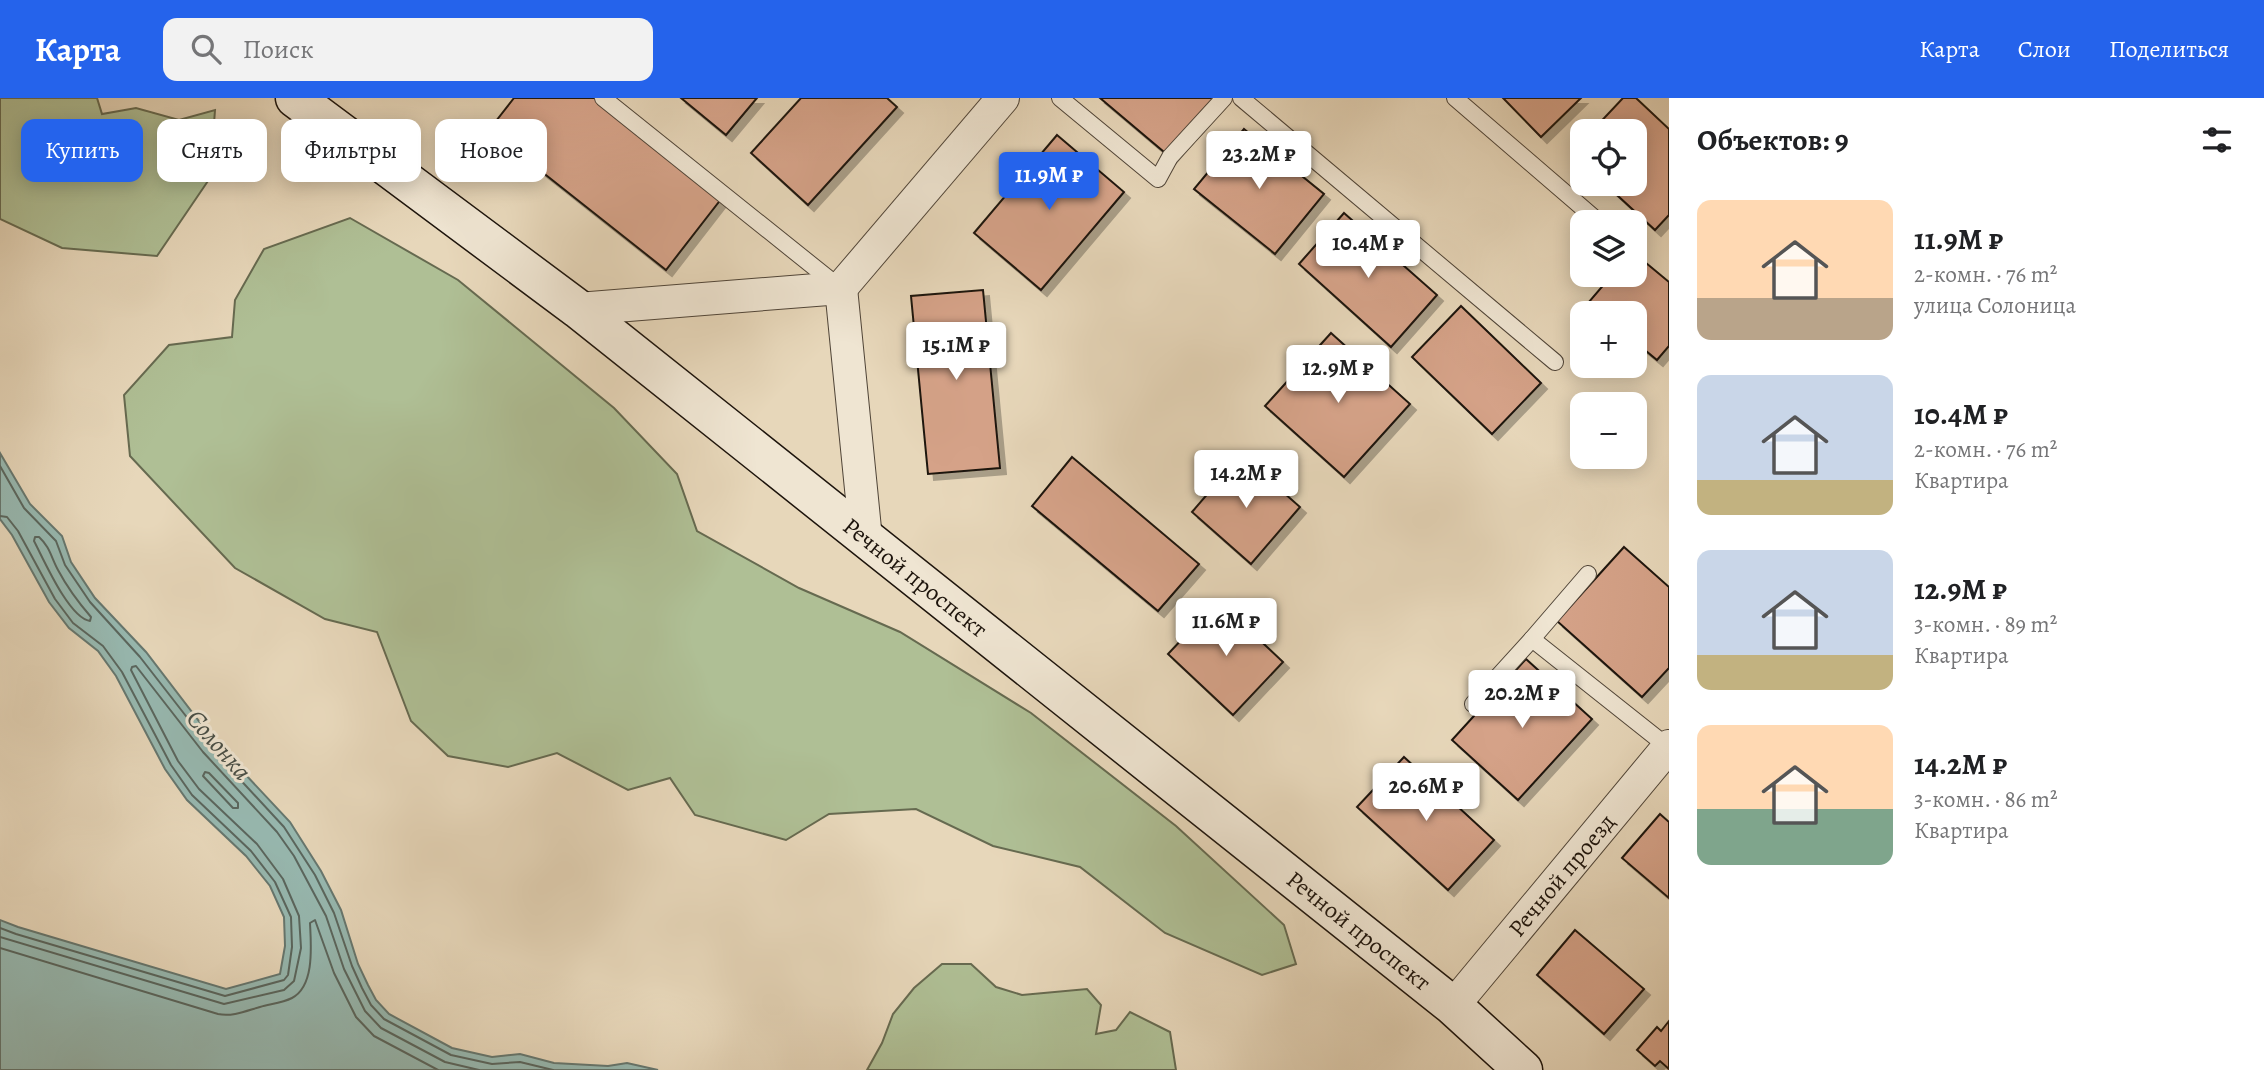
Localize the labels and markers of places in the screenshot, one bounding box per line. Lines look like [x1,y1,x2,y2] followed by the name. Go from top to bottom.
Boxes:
[1194,132,1324,191] pin: 23.2M ₽
[984,152,1114,212] pin: 11.9M ₽
[1303,220,1433,280] pin: 10.4M ₽
[891,322,1021,382] pin: 15.1M ₽
[1273,345,1403,405] pin: 12.9M ₽
[1181,450,1311,510] pin: 14.2M ₽
[1161,598,1291,658] pin: 11.6M ₽
[1457,670,1587,730] pin: 20.2M ₽
[1361,764,1491,823] pin: 20.6M ₽

